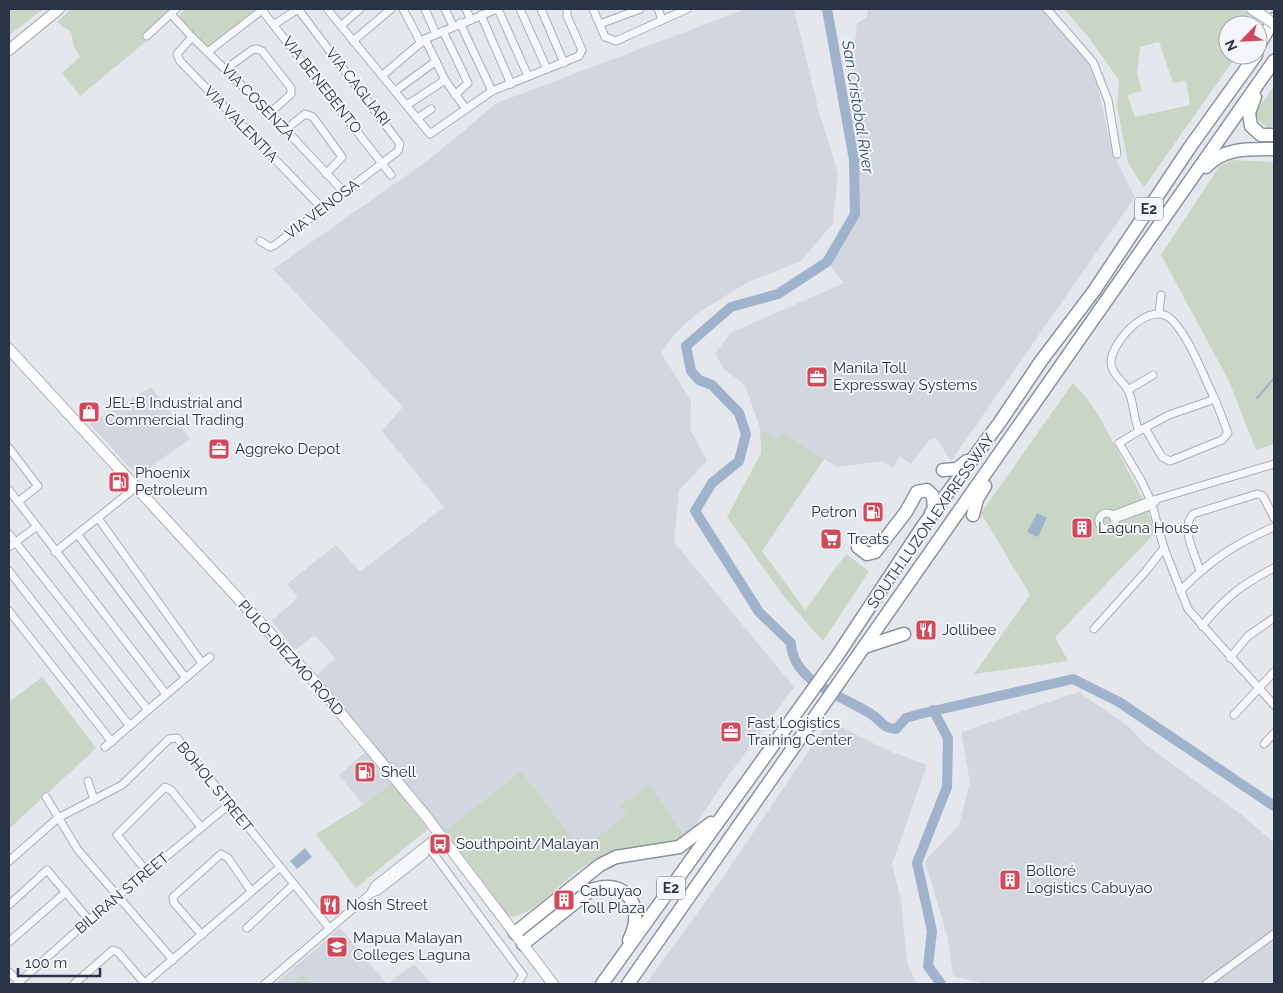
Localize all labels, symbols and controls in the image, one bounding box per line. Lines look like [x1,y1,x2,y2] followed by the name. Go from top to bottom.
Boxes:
[1218,15,1268,65] north arrow
[279,33,365,137] street label: VIA BENEBENTO
[1222,37,1241,53] text: N
[838,38,878,176] water label: San Cristobal River
[322,44,394,130] street label: VIA CAGLIARI
[217,60,299,144] street label: VIA COSENZA
[200,82,282,166] street label: VIA VALENTIA
[281,175,363,243] street label: VIA VENOSA
[1135,198,1163,220] road number: E2
[833,359,977,394] place label: Manila Toll Expressway Systems
[805,365,829,389] office icon: Manila Toll Expressway Systems
[105,394,244,429] place label: JEL-B Industrial and Commercial Trading
[77,400,101,424] shop icon: JEL-B Industrial and Commercial Trading
[864,430,999,612] street label: SOUTH LUZON EXPRESSWAY
[207,437,231,461] office icon: Aggreko Depot
[235,440,340,458] place label: Aggreko Depot
[135,464,207,499] place label: Phoenix Petroleum
[107,470,131,494] fuel station icon: Phoenix Petroleum
[861,500,885,524] fuel station icon: Petron
[811,503,857,521] place label: Petron
[1070,516,1094,540] building icon: Laguna House
[1098,519,1199,537] place label: Laguna House
[819,527,843,551] supermarket icon: Treats
[847,530,889,548] place label: Treats
[234,596,348,720] street label: PULO-DIEZMO ROAD
[914,618,938,642] restaurant icon: Jollibee
[942,621,996,639] place label: Jollibee
[747,714,853,749] place label: Fast Logistics Training Center
[719,720,743,744] office icon: Fast Logistics Training Center
[173,738,257,836] street label: BOHOL STREET
[353,760,377,784] fuel station icon: Shell
[381,763,417,781] place label: Shell
[428,832,452,856] bus stop icon: Southpoint/Malayan
[456,835,599,853] place label: Southpoint/Malayan
[71,849,173,937] street label: BILIRAN STREET
[1026,862,1153,897] place label: Bolloré Logistics Cabuyao
[998,868,1022,892] building icon: Bolloré Logistics Cabuyao
[657,876,685,900] road number: E2
[580,882,645,917] place label: Cabuyao Toll Plaza
[552,888,576,912] building icon: Cabuyao Toll Plaza
[318,893,342,917] restaurant icon: Nosh Street
[346,896,428,914] place label: Nosh Street
[353,929,470,964] place label: Mapua Malayan Colleges Laguna
[325,935,349,959] school or university icon: Mapua Malayan Colleges Laguna
[18,946,100,978] scale bar
[25,954,67,972] text: 100 m

